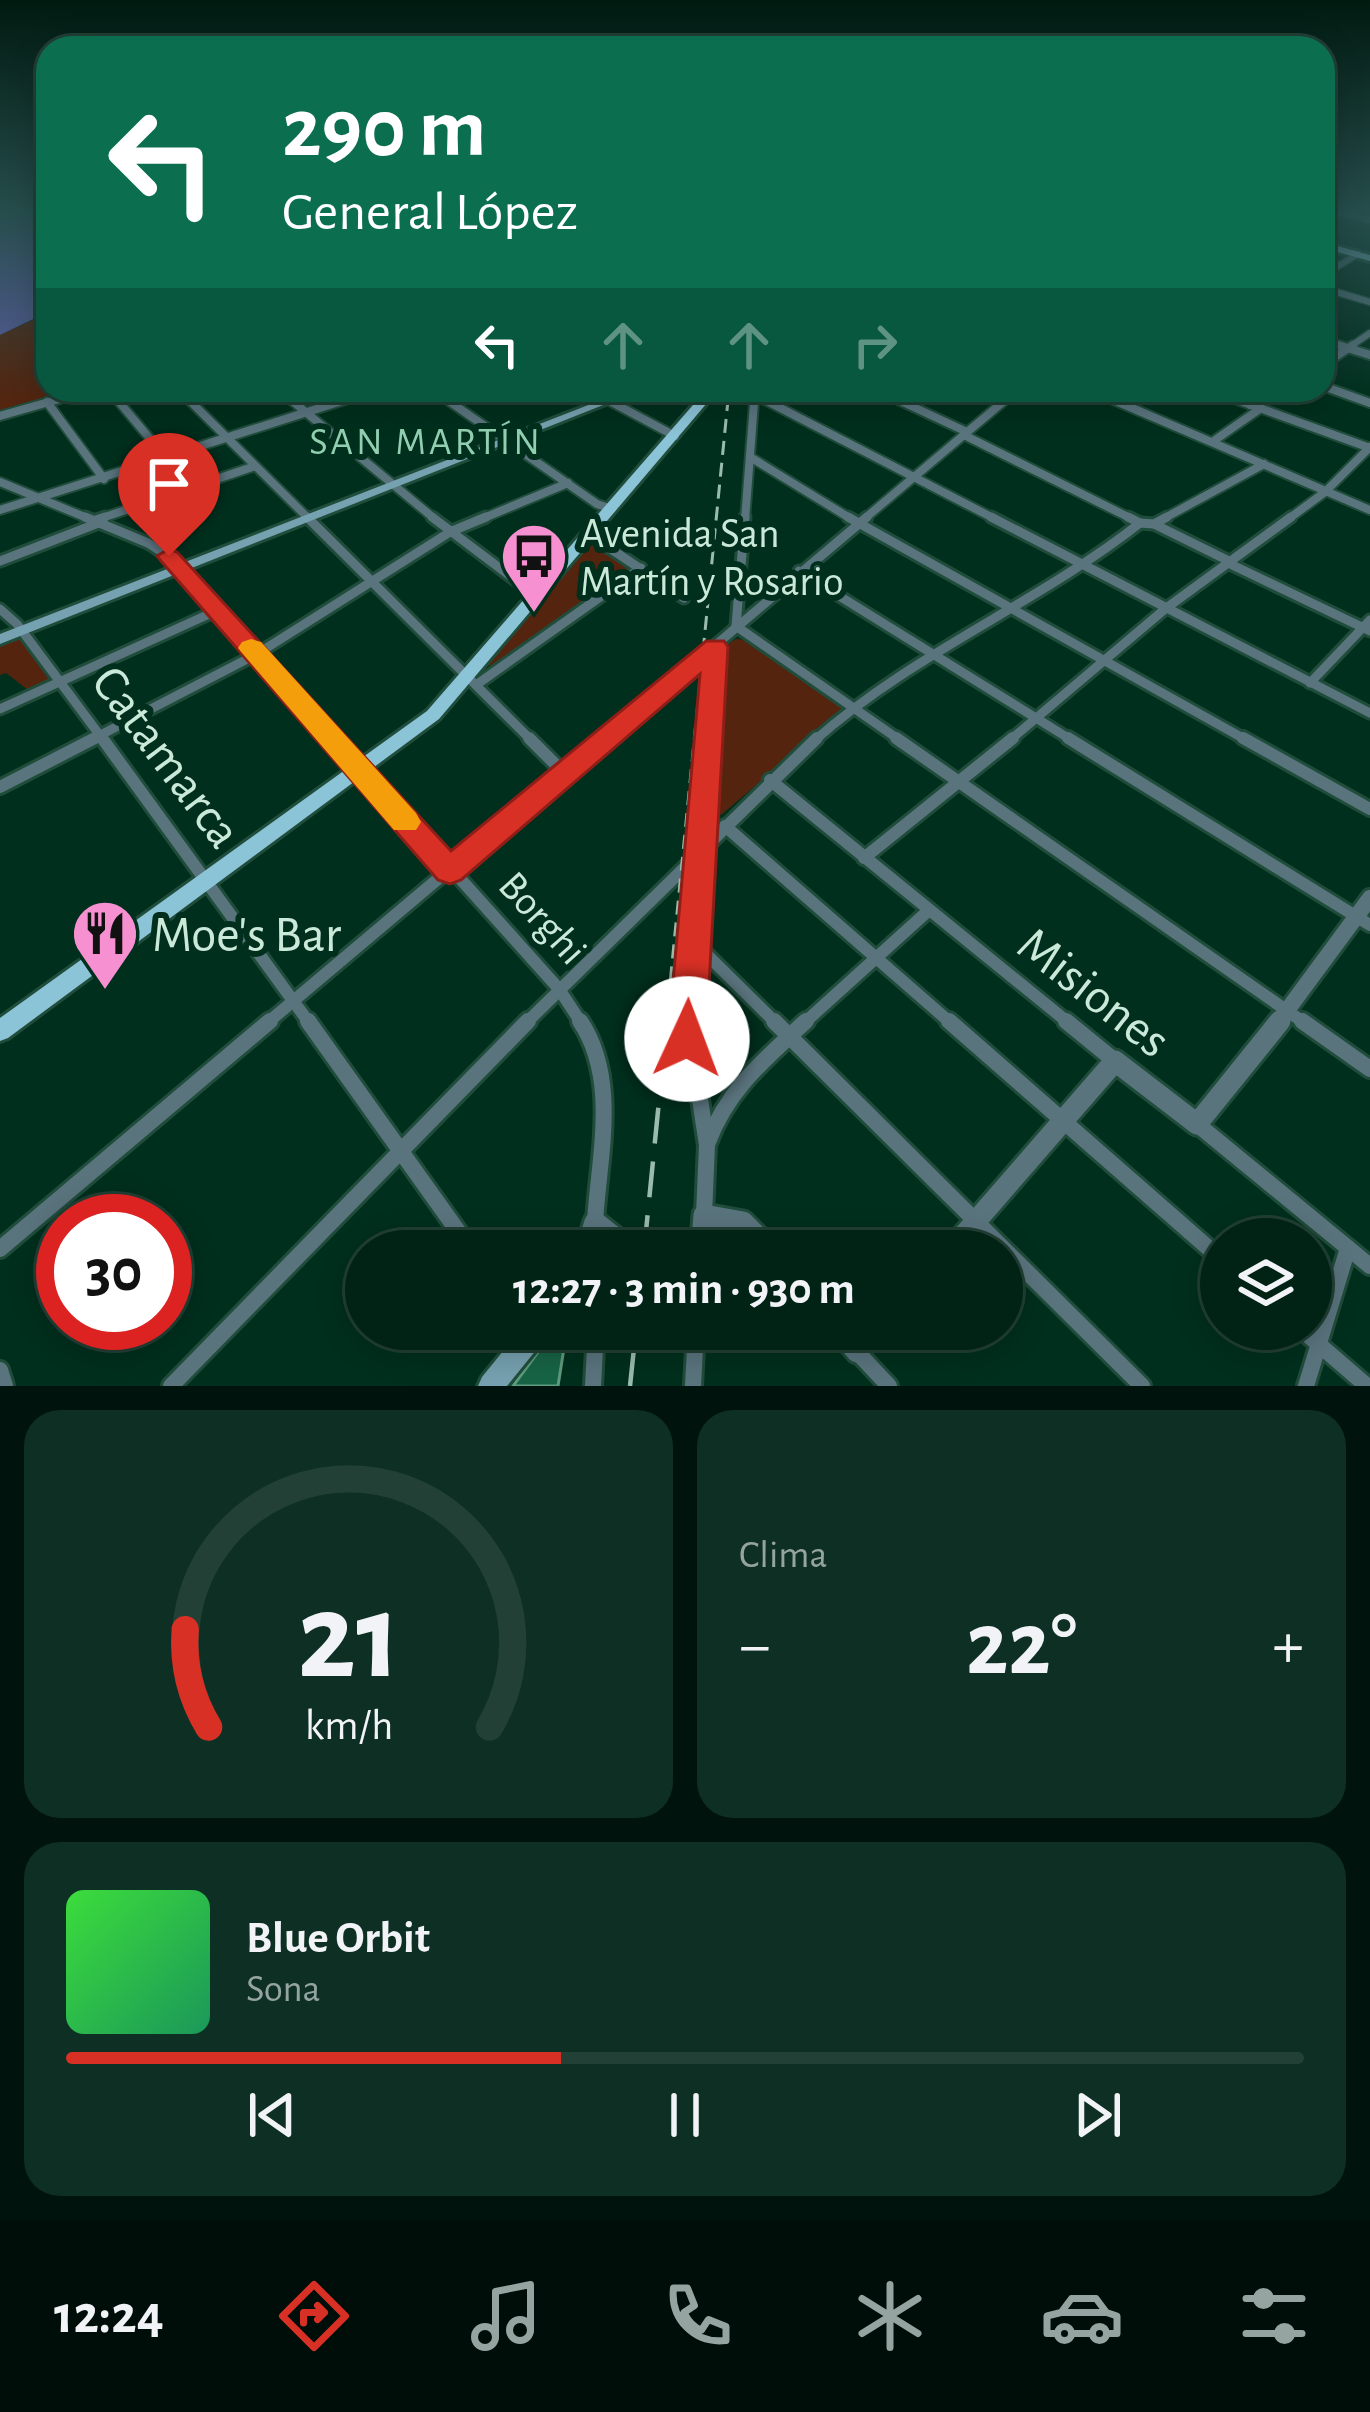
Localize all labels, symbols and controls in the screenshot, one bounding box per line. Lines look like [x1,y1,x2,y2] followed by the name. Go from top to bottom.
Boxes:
[84,84,240,240] icon: left
[282,88,486,172] text: 290 m
[282,186,578,240] text: General López
[464,312,530,378] icon: left
[590,312,656,378] icon: ahead
[716,312,782,378] icon: ahead
[842,312,908,378] icon: right
[309,420,543,462] district label: SAN MARTÍN
[118,433,220,556] pin
[136,451,202,517] icon: arrive
[580,513,844,603] place label: Avenida San Martín y Rosario
[499,521,569,615] bus stop icon: Avenida San Martín y Rosario
[82,657,250,858] street label: Catamarca
[491,864,594,973] street label: Borghi
[70,898,140,992] restaurant icon: Moe's Bar
[152,910,342,961] place label: Moe's Bar
[1008,918,1179,1068] street label: Misiones
[624,976,750,1102] position arrow
[36,1194,192,1350] speed limit sign: 30
[1200,1218,1332,1350] map controls
[1200,1218,1332,1350] button: layers
[513,1267,855,1312] text: 12:27 · 3 min · 930 m
[739,1536,828,1575] text: Clima
[297,1576,400,1701] text: 21
[966,1601,1077,1691] text: 22°
[739,1613,771,1679] text: −
[1272,1613,1304,1679] text: +
[304,1705,393,1748] text: km/h
[246,1916,430,1961] text: Blue Orbit
[246,1970,321,2009] text: Sona
[239,2082,305,2148] icon: previous
[652,2082,718,2148] icon: pause
[1065,2082,1131,2148] icon: next
[272,2274,356,2358] icon: directions
[464,2274,548,2358] icon: music
[656,2274,740,2358] icon: phone
[848,2274,932,2358] icon: climate
[1040,2274,1124,2358] icon: car
[1232,2274,1316,2358] icon: filters
[54,2289,164,2343] text: 12:24

